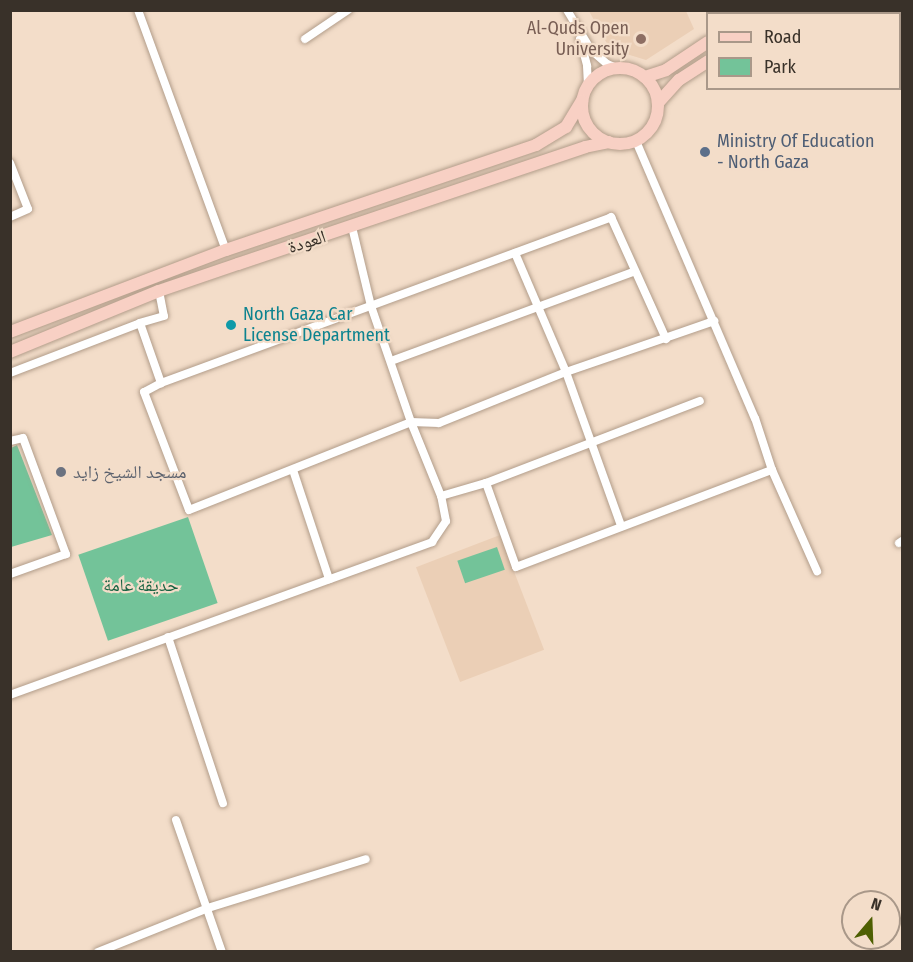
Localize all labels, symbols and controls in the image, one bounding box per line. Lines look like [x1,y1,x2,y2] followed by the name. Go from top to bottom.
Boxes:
[706,12,901,90] legend
[527,18,629,60] place label: Al-Quds Open University
[764,26,801,48] text: Road
[634,32,648,46] marker: Al-Quds Open University
[764,56,796,78] text: Park
[717,131,874,174] place label: Ministry Of Education - North Gaza
[698,145,712,159] marker: Ministry Of Education - North Gaza
[285,226,329,258] street label: العودة
[243,304,390,346] place label: North Gaza Car License Department
[224,318,238,332] marker: North Gaza Car License Department
[73,461,187,483] place label: مسجد الشيخ زايد
[54,465,68,479] marker: مسجد الشيخ زايد
[103,574,179,596] park label: حديقة عامة
[841,890,901,950] north arrow
[869,894,884,915] text: N

